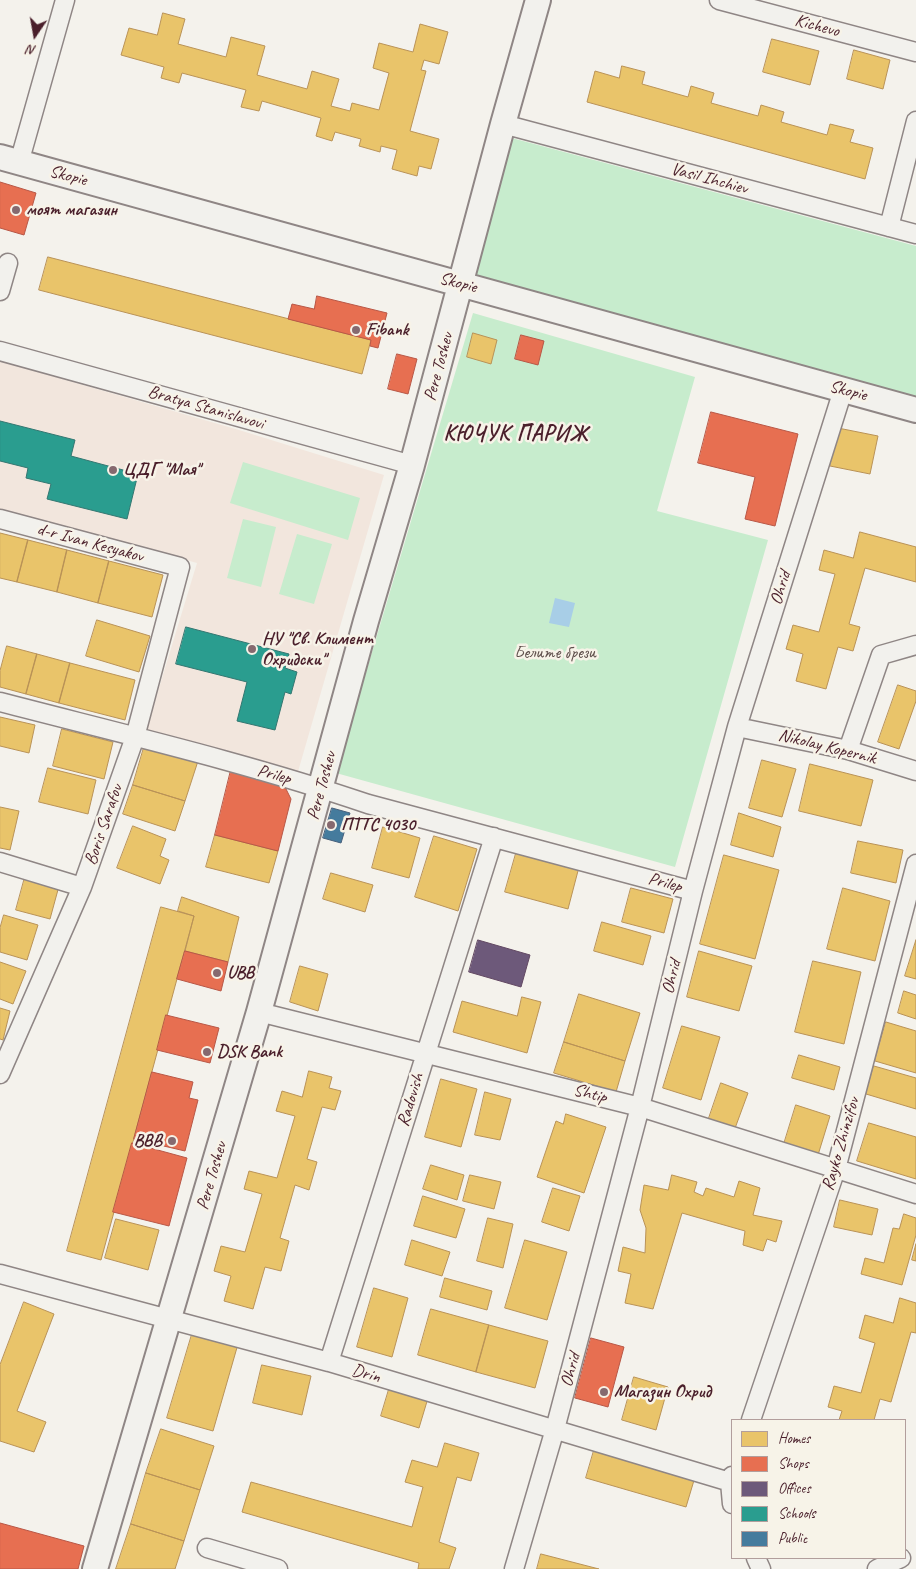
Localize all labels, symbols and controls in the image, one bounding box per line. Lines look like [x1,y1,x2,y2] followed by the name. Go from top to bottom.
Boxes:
[10,10,60,60] north arrow
[792,10,842,42] street label: Kichevo
[26,41,38,59] text: N
[668,158,750,200] street label: Vasil Ihchiev
[47,161,89,191] street label: Skopie
[26,199,117,221] place label: моят магазин
[10,204,22,216] marker: моят магазин
[437,268,479,298] street label: Skopie
[366,319,408,341] place label: Fibank
[350,324,362,336] marker: Fibank
[420,331,458,403] street label: Pere Toshev
[827,376,869,406] street label: Skopie
[145,381,267,435] street label: Bratya Stanislavovi
[437,421,595,447] district label: КЮЧУК ПАРИЖ
[123,459,200,481] place label: ЦДГ "Мая"
[107,464,119,476] marker: ЦДГ "Мая"
[34,518,146,568] street label: d-r Ivan Kesyakov
[766,568,796,608] street label: Ohrid
[262,628,372,670] place label: НУ "Св. Климент Охридски"
[514,642,596,664] park label: Белите брези
[246,643,258,655] marker: НУ "Св. Климент Охридски"
[776,724,878,770] street label: Nikolay Kopernik
[303,750,341,822] street label: Pere Toshev
[255,760,293,790] street label: Prilep
[80,782,128,868] street label: Boris Sarafov
[341,814,415,836] place label: ПТТС 4030
[325,819,337,831] marker: ПТТС 4030
[646,868,684,898] street label: Prilep
[657,958,687,996] street label: Ohrid
[227,962,254,984] place label: UBB
[211,967,223,979] marker: UBB
[217,1041,282,1063] place label: DSK Bank
[201,1046,213,1058] marker: DSK Bank
[393,1071,429,1129] street label: Radovish
[571,1079,609,1109] street label: Shtip
[817,1095,865,1193] street label: Rayko Zhinzifov
[134,1130,162,1152] place label: BBB
[166,1135,178,1147] marker: BBB
[192,1140,232,1212] street label: Pere Toshev
[556,1351,586,1389] street label: Ohrid
[349,1360,383,1388] street label: Drin
[614,1381,711,1403] place label: Магазин Охрид
[598,1386,610,1398] marker: Магазин Охрид
[731,1419,906,1559] legend
[778,1429,810,1448] text: Homes
[778,1454,809,1473] text: Shops
[778,1479,811,1498] text: Offices
[778,1504,815,1523] text: Schools
[778,1529,807,1548] text: Public

